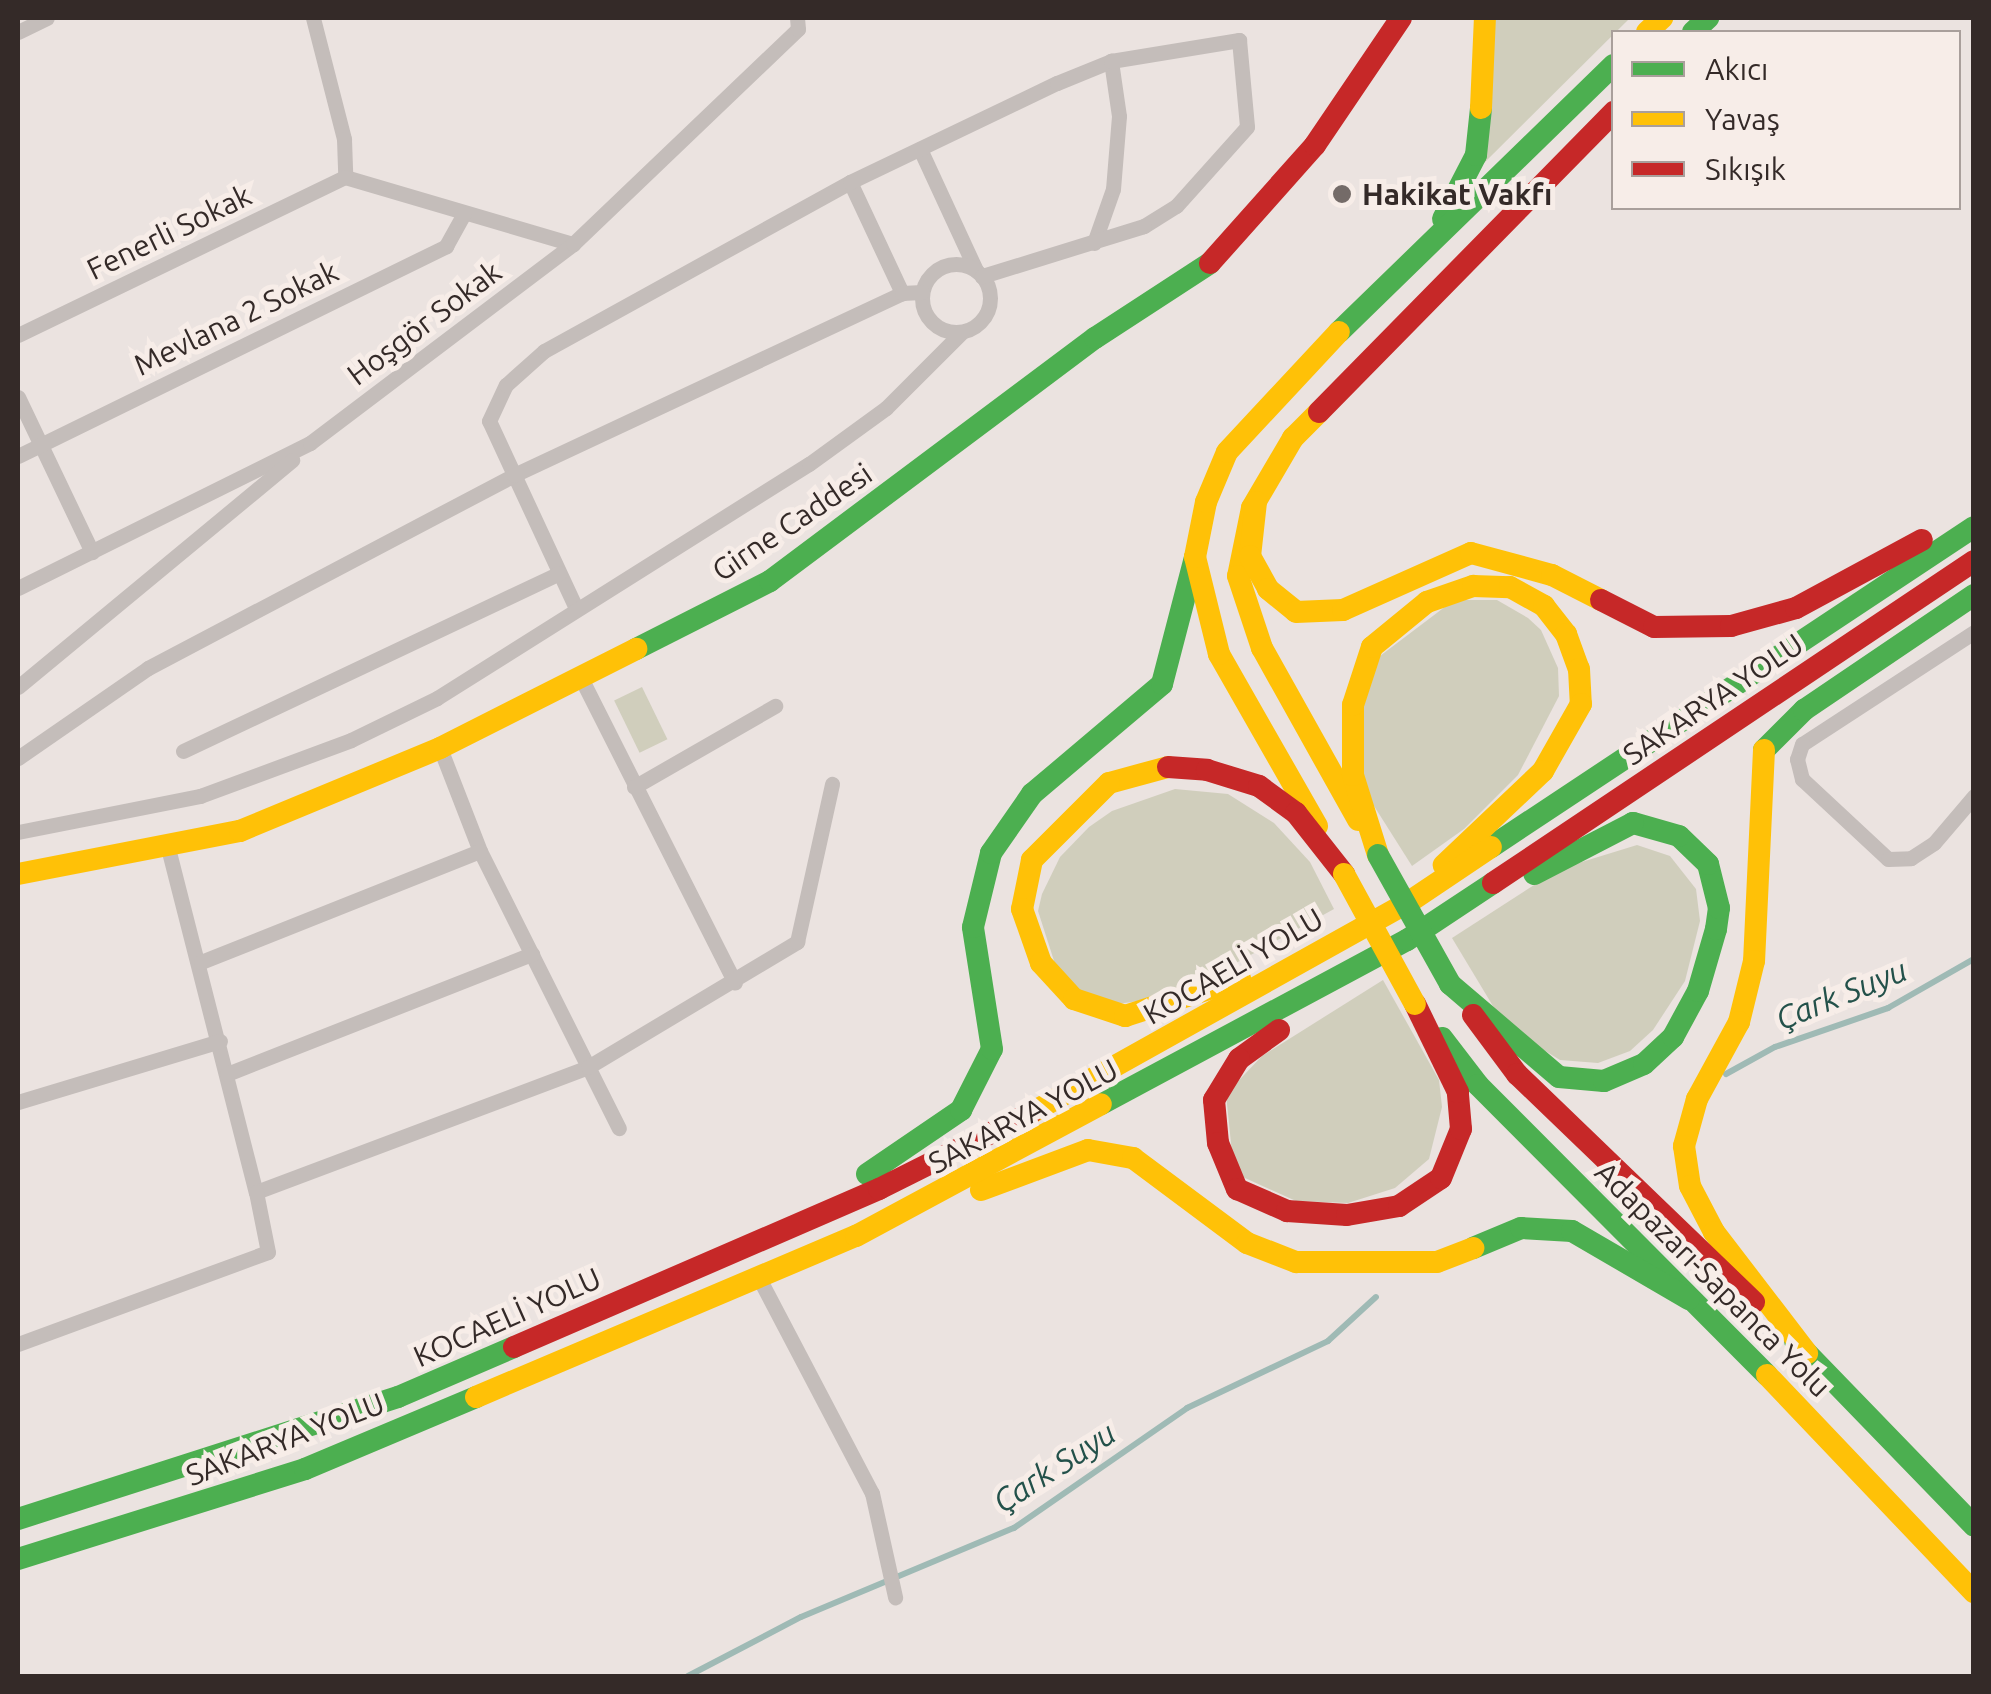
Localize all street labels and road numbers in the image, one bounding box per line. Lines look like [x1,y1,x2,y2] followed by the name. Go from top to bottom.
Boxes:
[81,177,257,287] street label: Fenerli Sokak
[128,253,344,383] street label: Mevlana 2 Sokak
[340,253,508,393] street label: Hoşgör Sokak
[705,455,879,589] street label: Girne Caddesi
[1616,626,1810,772] street label: SAKARYA YOLU
[1137,900,1329,1032] street label: KOCAELİ YOLU
[922,1051,1124,1181] street label: SAKARYA YOLU
[1588,1154,1838,1404] street label: Adapazarı-Sapanca Yolu
[408,1260,606,1374] street label: KOCAELİ YOLU
[181,1385,389,1493] street label: SAKARYA YOLU

